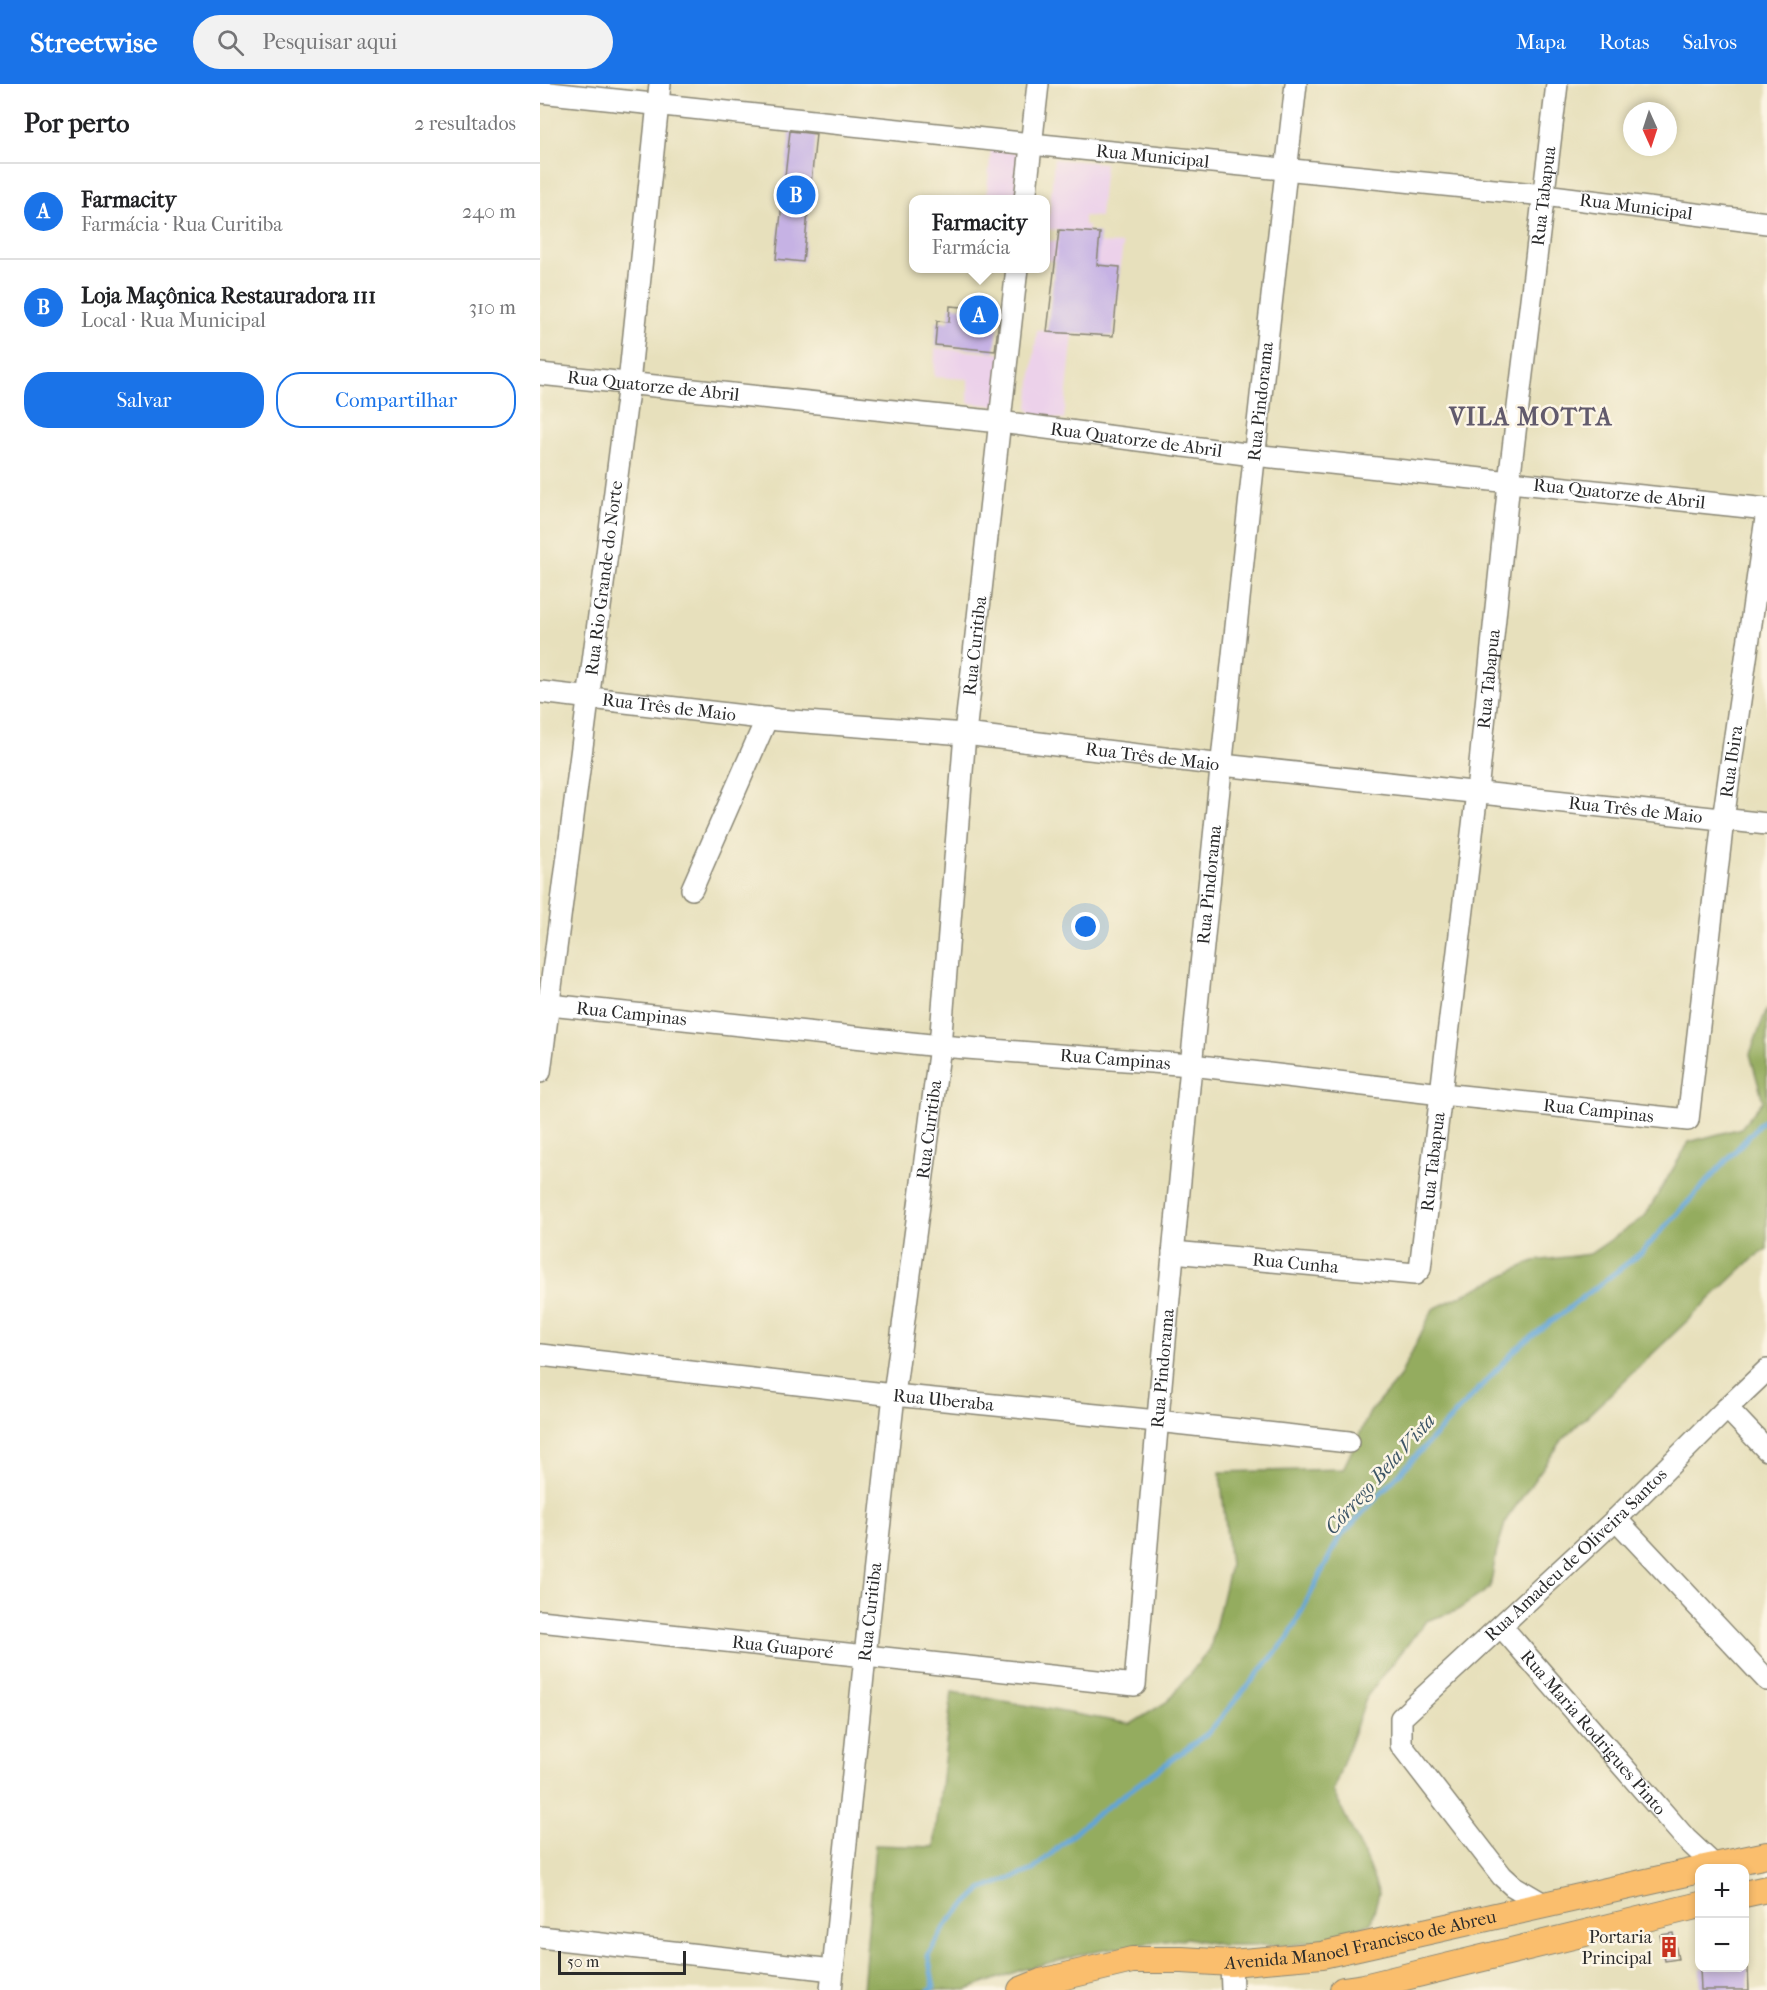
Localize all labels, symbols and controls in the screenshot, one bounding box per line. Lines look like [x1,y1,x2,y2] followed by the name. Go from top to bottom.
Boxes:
[193,15,613,69] search box
[30,26,157,59] text: Streetwise
[214,26,247,59] icon: search
[262,29,397,55] text: Pesquisar aqui
[1516,30,1566,54] text: Mapa
[1599,30,1649,54] text: Rotas
[1682,30,1737,54] text: Salvos
[1623,102,1677,156] north arrow
[24,108,129,139] text: Por perto
[414,112,516,135] text: 2 resultados
[1095,140,1210,172] street label: Rua Municipal
[1527,145,1560,247] street label: Rua Tabapua
[776,172,816,218] pin: B
[81,187,176,213] text: Farmacity
[1578,189,1694,224] street label: Rua Municipal
[909,195,1050,273] popup
[37,200,50,223] text: A
[462,200,516,223] text: 240 m
[932,210,1027,236] text: Farmacity
[81,213,283,236] text: Farmácia · Rua Curitiba
[932,236,1010,259] text: Farmácia
[81,283,376,309] text: Loja Maçônica Restauradora 111
[960,292,998,338] pin: A
[37,296,50,319] text: B
[469,296,516,319] text: 310 m
[81,309,266,332] text: Local · Rua Municipal
[1243,340,1277,462] street label: Rua Pindorama
[566,366,741,405] street label: Rua Quatorze de Abril
[24,372,264,428] button: Salvar
[276,372,516,428] button: Compartilhar
[1448,403,1613,431] district label: VILA MOTTA
[1049,418,1223,461] street label: Rua Quatorze de Abril
[1532,474,1706,513] street label: Rua Quatorze de Abril
[581,479,627,677] street label: Rua Rio Grande do Norte
[959,594,991,697] street label: Rua Curitiba
[1473,628,1504,730] street label: Rua Tabapua
[601,689,737,725] street label: Rua Três de Maio
[1716,723,1747,799] street label: Rua Ibira
[1084,738,1221,775] street label: Rua Três de Maio
[1567,792,1704,827] street label: Rua Três de Maio
[1193,824,1226,946] street label: Rua Pindorama
[1071,912,1100,941] your location
[575,997,688,1030] street label: Rua Campinas
[1059,1045,1172,1074] street label: Rua Campinas
[912,1078,946,1180] street label: Rua Curitiba
[1542,1094,1655,1127] street label: Rua Campinas
[1416,1110,1449,1213] street label: Rua Tabapua
[1252,1249,1340,1278] street label: Rua Cunha
[1147,1307,1178,1429] street label: Rua Pindorama
[892,1384,996,1415] street label: Rua Uberaba
[1320,1409,1440,1539] water label: Córrego Bela Vista
[1480,1464,1671,1646] street label: Rua Amadeu de Oliveira Santos
[854,1561,886,1663] street label: Rua Curitiba
[731,1631,834,1663] street label: Rua Guaporé
[1516,1646,1671,1819] street label: Rua Maria Rodrigues Pinto
[1695,1864,1749,1972] map controls
[1695,1864,1749,1918] button: +
[1223,1906,1498,1974] street label: Avenida Manoel Francisco de Abreu
[1695,1918,1749,1972] button: −
[1581,1927,1653,1969] place label: Portaria Principal
[1657,1935,1681,1959] building icon: Portaria Principal
[558,1948,686,1976] scale bar
[567,1952,599,1971] text: 50 m

